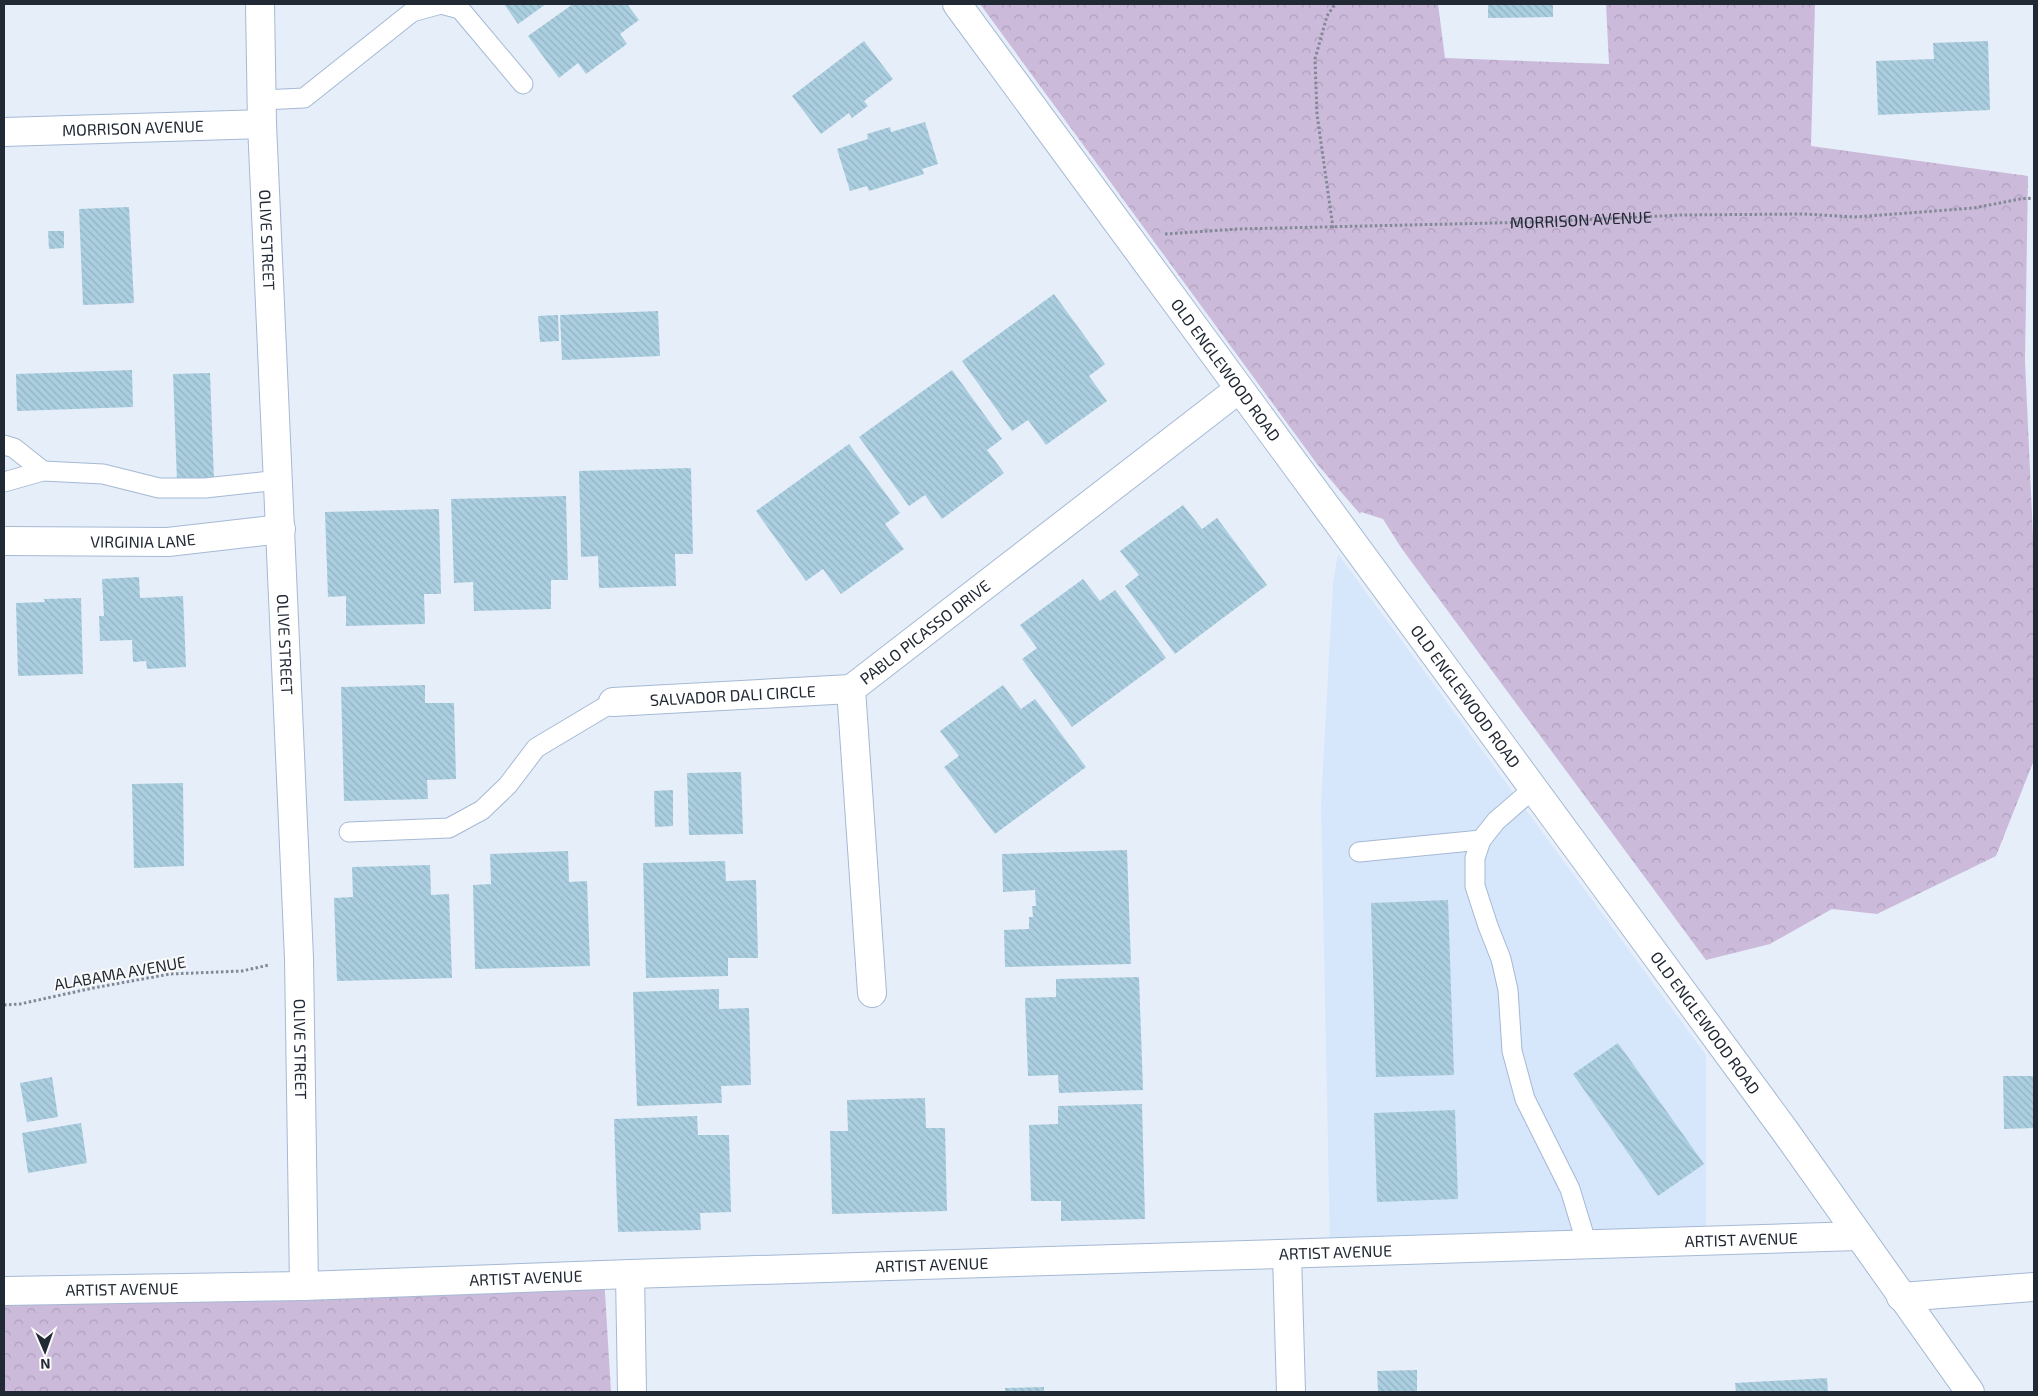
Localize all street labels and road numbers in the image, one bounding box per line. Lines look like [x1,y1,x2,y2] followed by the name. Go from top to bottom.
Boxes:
[62,116,204,139] street label: MORRISON AVENUE
[256,189,279,291] street label: OLIVE STREET
[1510,206,1652,232] street label: MORRISON AVENUE
[1167,294,1285,445] street label: OLD ENGLEWOOD ROAD
[90,529,196,551] street label: VIRGINIA LANE
[856,575,993,688] street label: PABLO PICASSO DRIVE
[274,594,297,695] street label: OLIVE STREET
[1407,621,1525,771] street label: OLD ENGLEWOOD ROAD
[649,681,816,709] street label: SALVADOR DALI CIRCLE
[1647,947,1765,1097] street label: OLD ENGLEWOOD ROAD
[52,952,187,993] street label: ALABAMA AVENUE
[291,999,311,1100] street label: OLIVE STREET
[1684,1228,1798,1250] street label: ARTIST AVENUE
[1278,1240,1392,1263] street label: ARTIST AVENUE
[875,1253,989,1275] street label: ARTIST AVENUE
[469,1266,583,1289] street label: ARTIST AVENUE
[65,1278,179,1299] street label: ARTIST AVENUE

